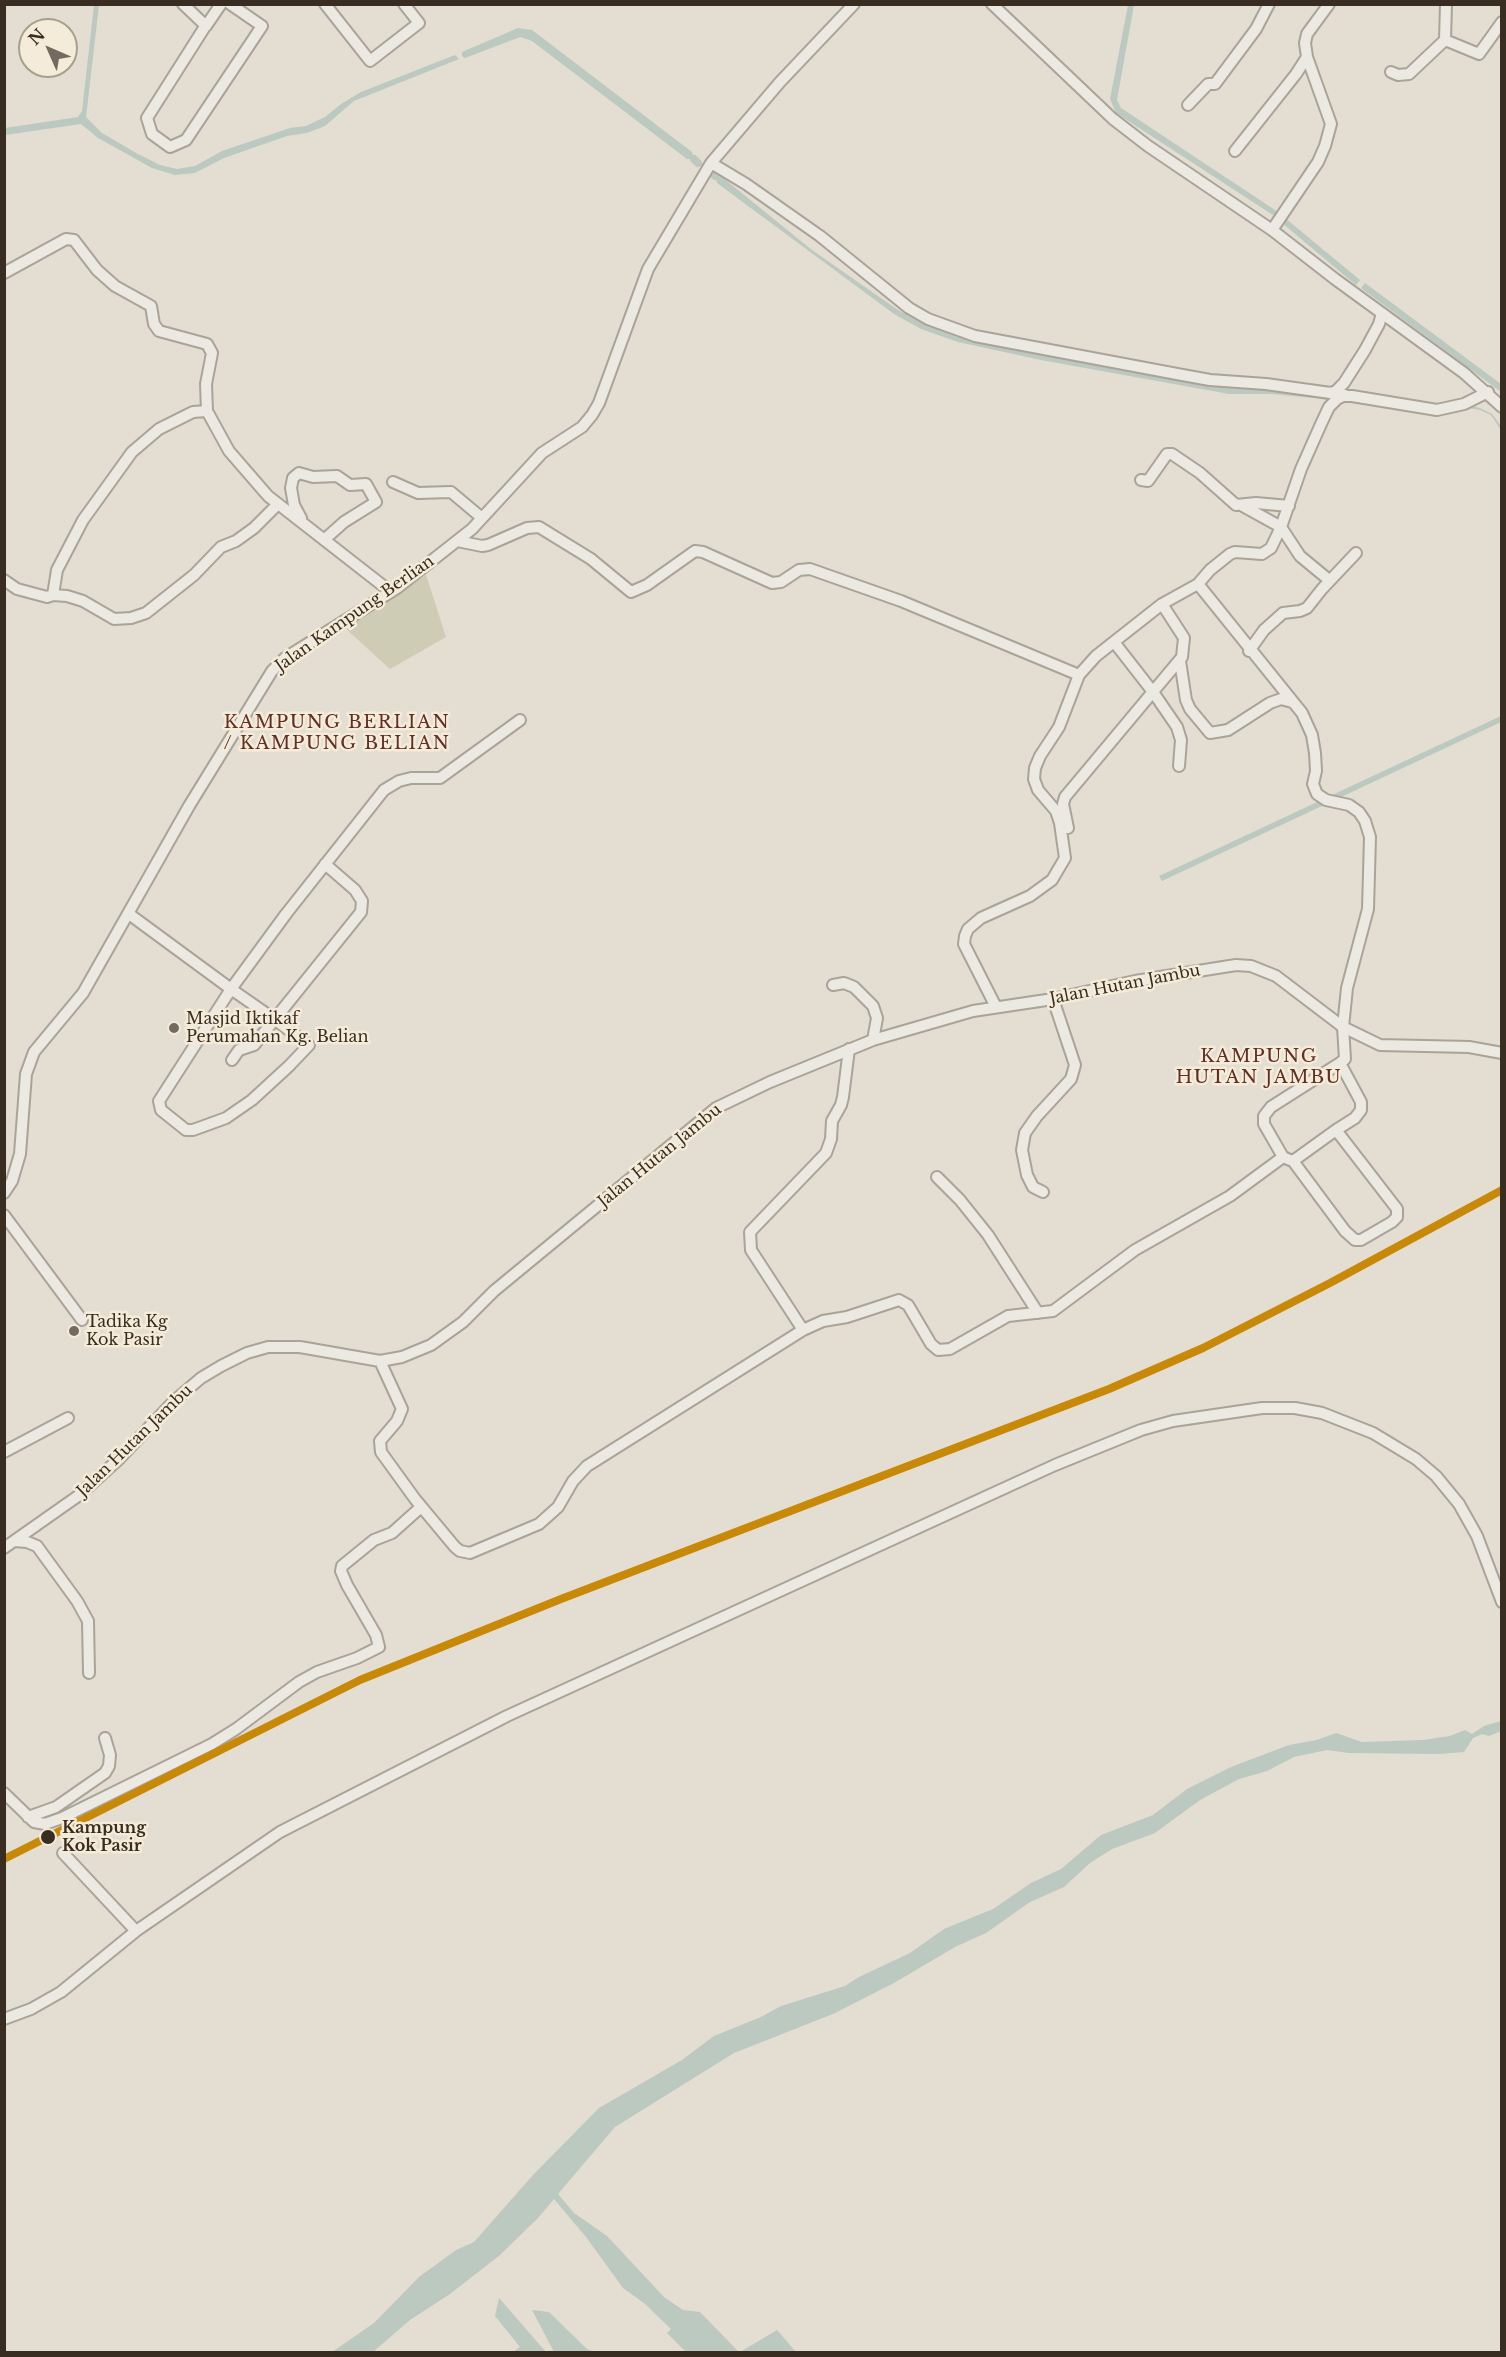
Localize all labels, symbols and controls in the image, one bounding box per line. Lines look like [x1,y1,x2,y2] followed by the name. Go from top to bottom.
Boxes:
[18,18,78,78] north arrow
[24,24,49,49] text: N
[272,552,438,676] street label: Jalan Kampung Berlian
[223,712,451,754] district label: KAMPUNG BERLIAN / KAMPUNG BELIAN
[1048,961,1202,1009] street label: Jalan Hutan Jambu
[186,1009,368,1047] place label: Masjid Iktikaf Perumahan Kg. Belian
[167,1021,181,1035] marker: Masjid Iktikaf Perumahan Kg. Belian
[1176,1046,1342,1088] district label: KAMPUNG HUTAN JAMBU
[594,1100,726,1212] street label: Jalan Hutan Jambu
[86,1312,168,1350] place label: Tadika Kg Kok Pasir
[67,1324,81,1338] marker: Tadika Kg Kok Pasir
[73,1381,197,1501] street label: Jalan Hutan Jambu
[62,1818,146,1856] place label: Kampung Kok Pasir
[39,1828,57,1846] marker: Kampung Kok Pasir

